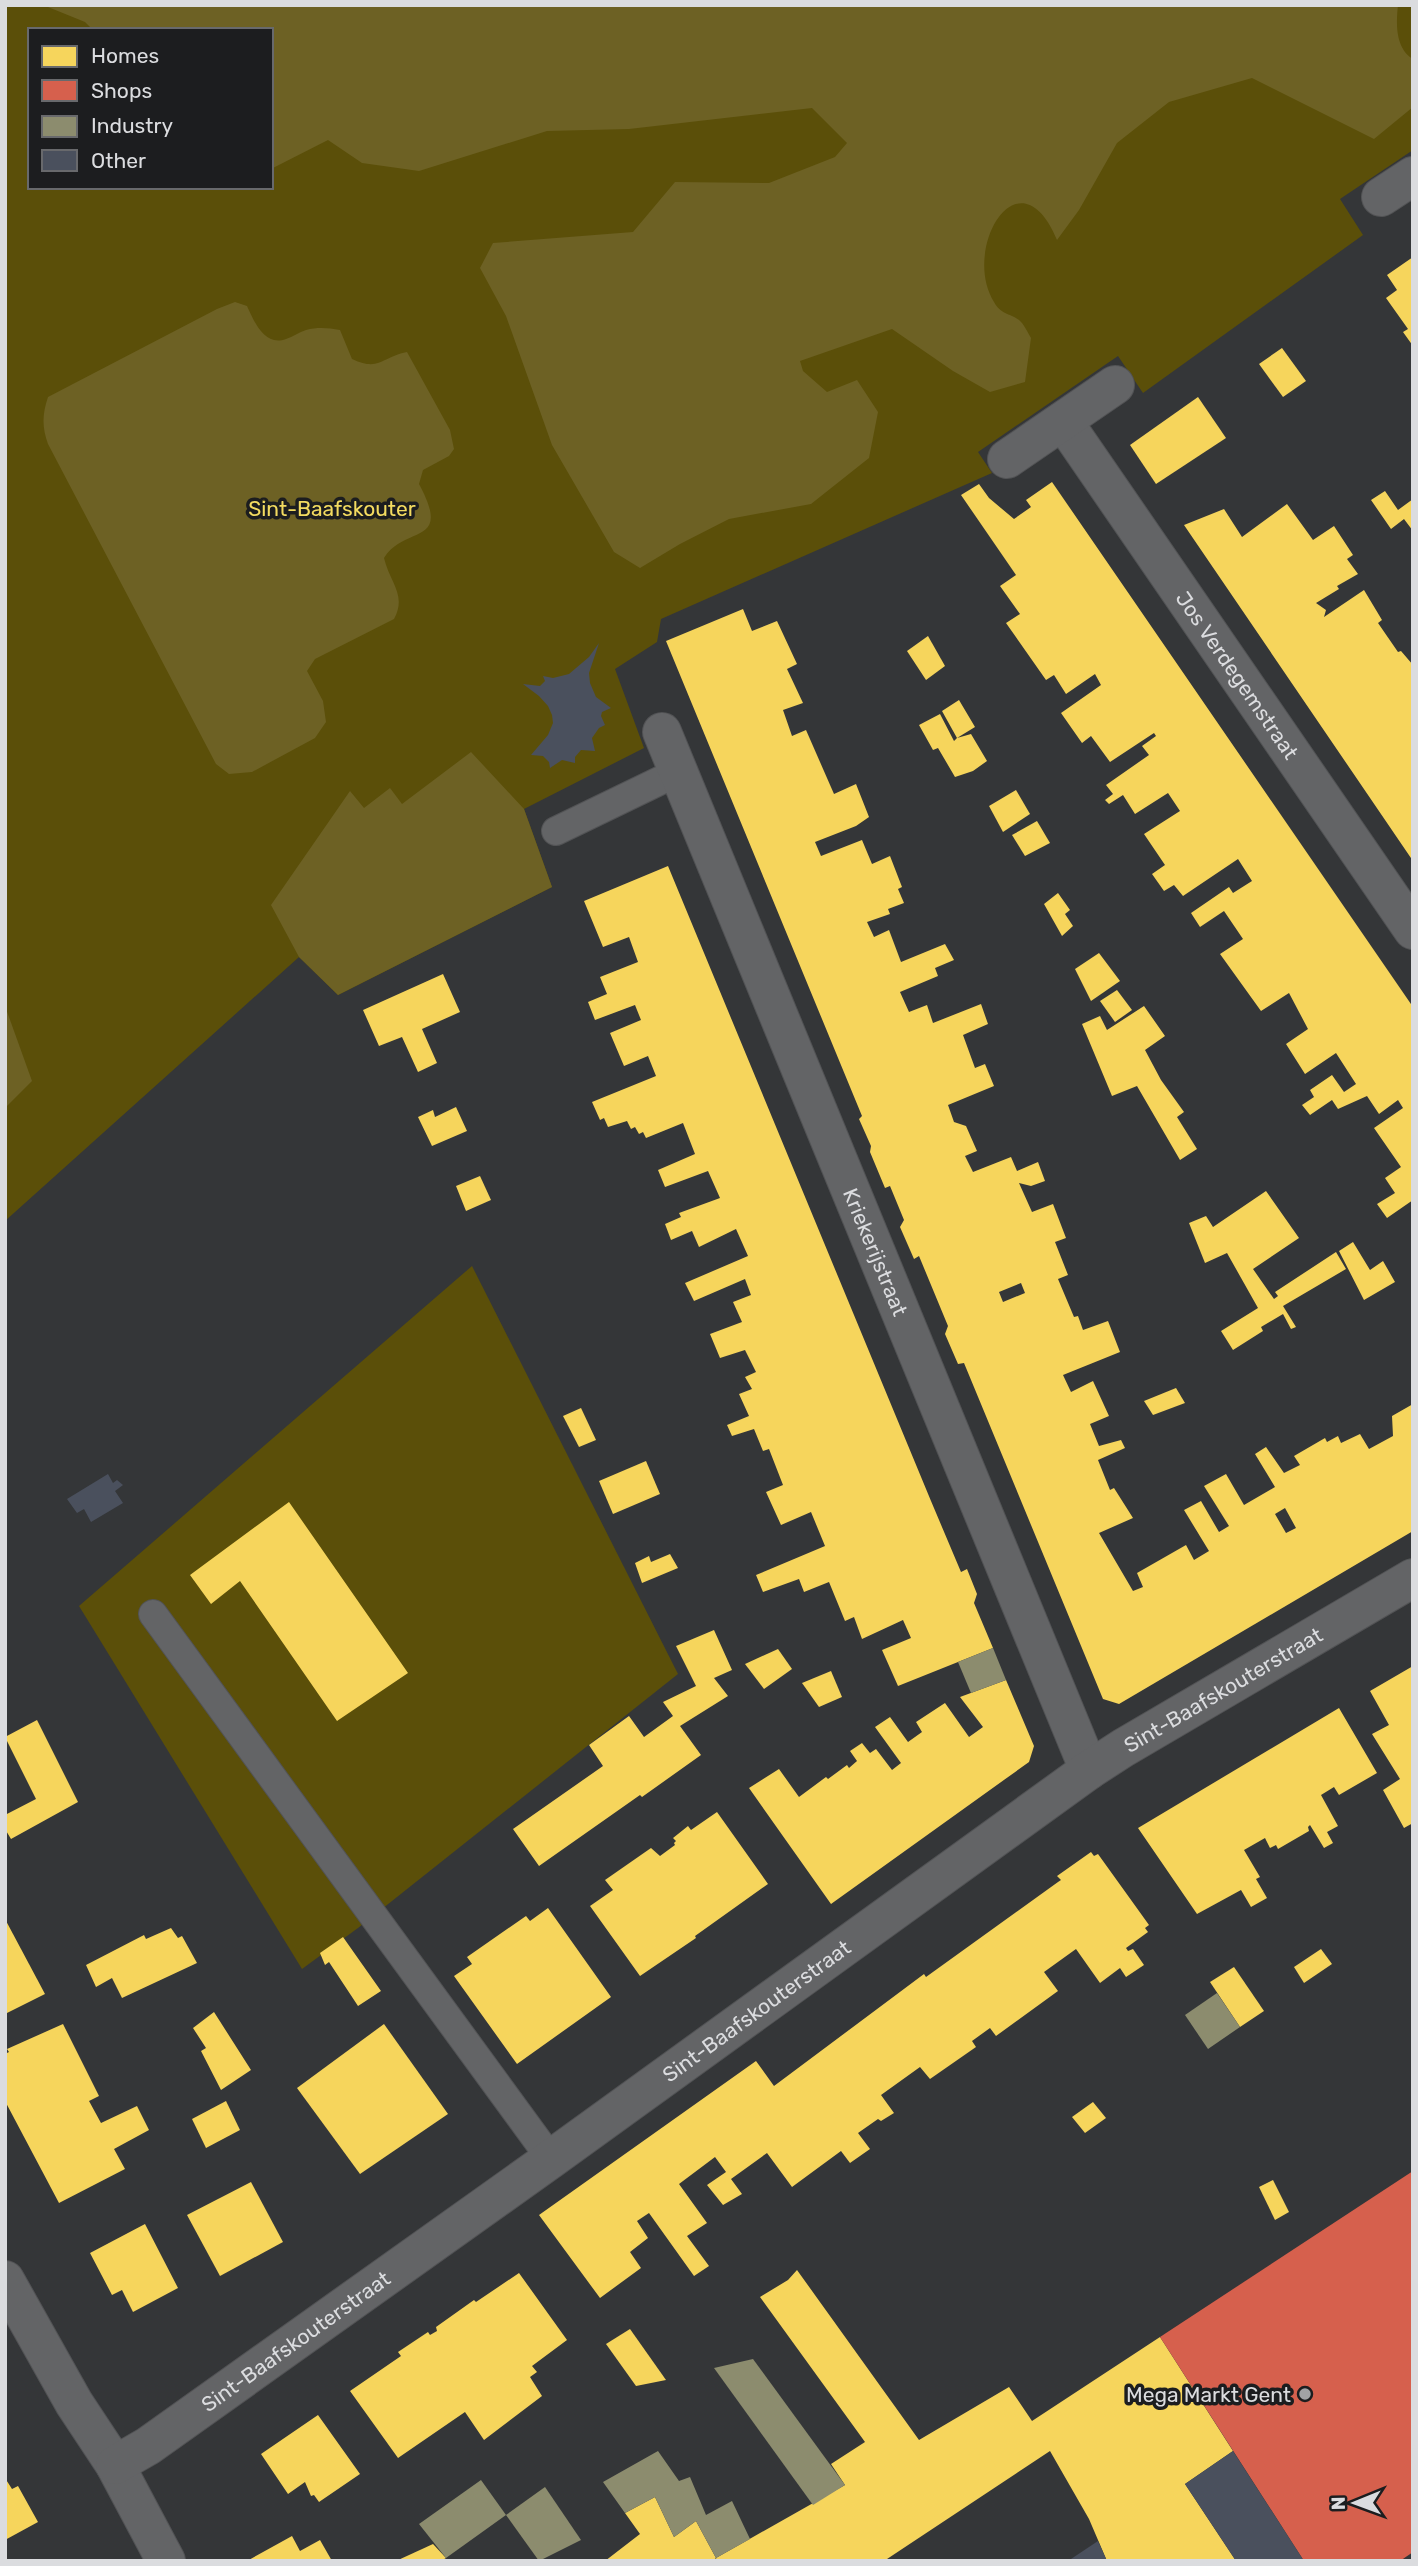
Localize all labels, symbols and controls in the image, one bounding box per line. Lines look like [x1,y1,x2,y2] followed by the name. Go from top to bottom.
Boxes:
[28,28,273,189] legend
[91,43,159,68] text: Homes
[91,78,152,103] text: Shops
[91,113,173,138] text: Industry
[91,148,146,173] text: Other
[248,496,416,521] park label: Sint-Baafskouter
[1171,586,1304,764] street label: Jos Verdegemstraat
[838,1184,913,1319] street label: Kriekerijstraat
[1119,1622,1327,1757] street label: Sint-Baafskouterstraat
[657,1934,855,2087] street label: Sint-Baafskouterstraat
[196,2265,395,2417] street label: Sint-Baafskouterstraat
[1126,2382,1291,2407] place label: Mega Markt Gent
[1297,2386,1313,2402] marker: Mega Markt Gent
[1320,2468,1390,2538] north arrow
[1327,2496,1350,2510] text: N

